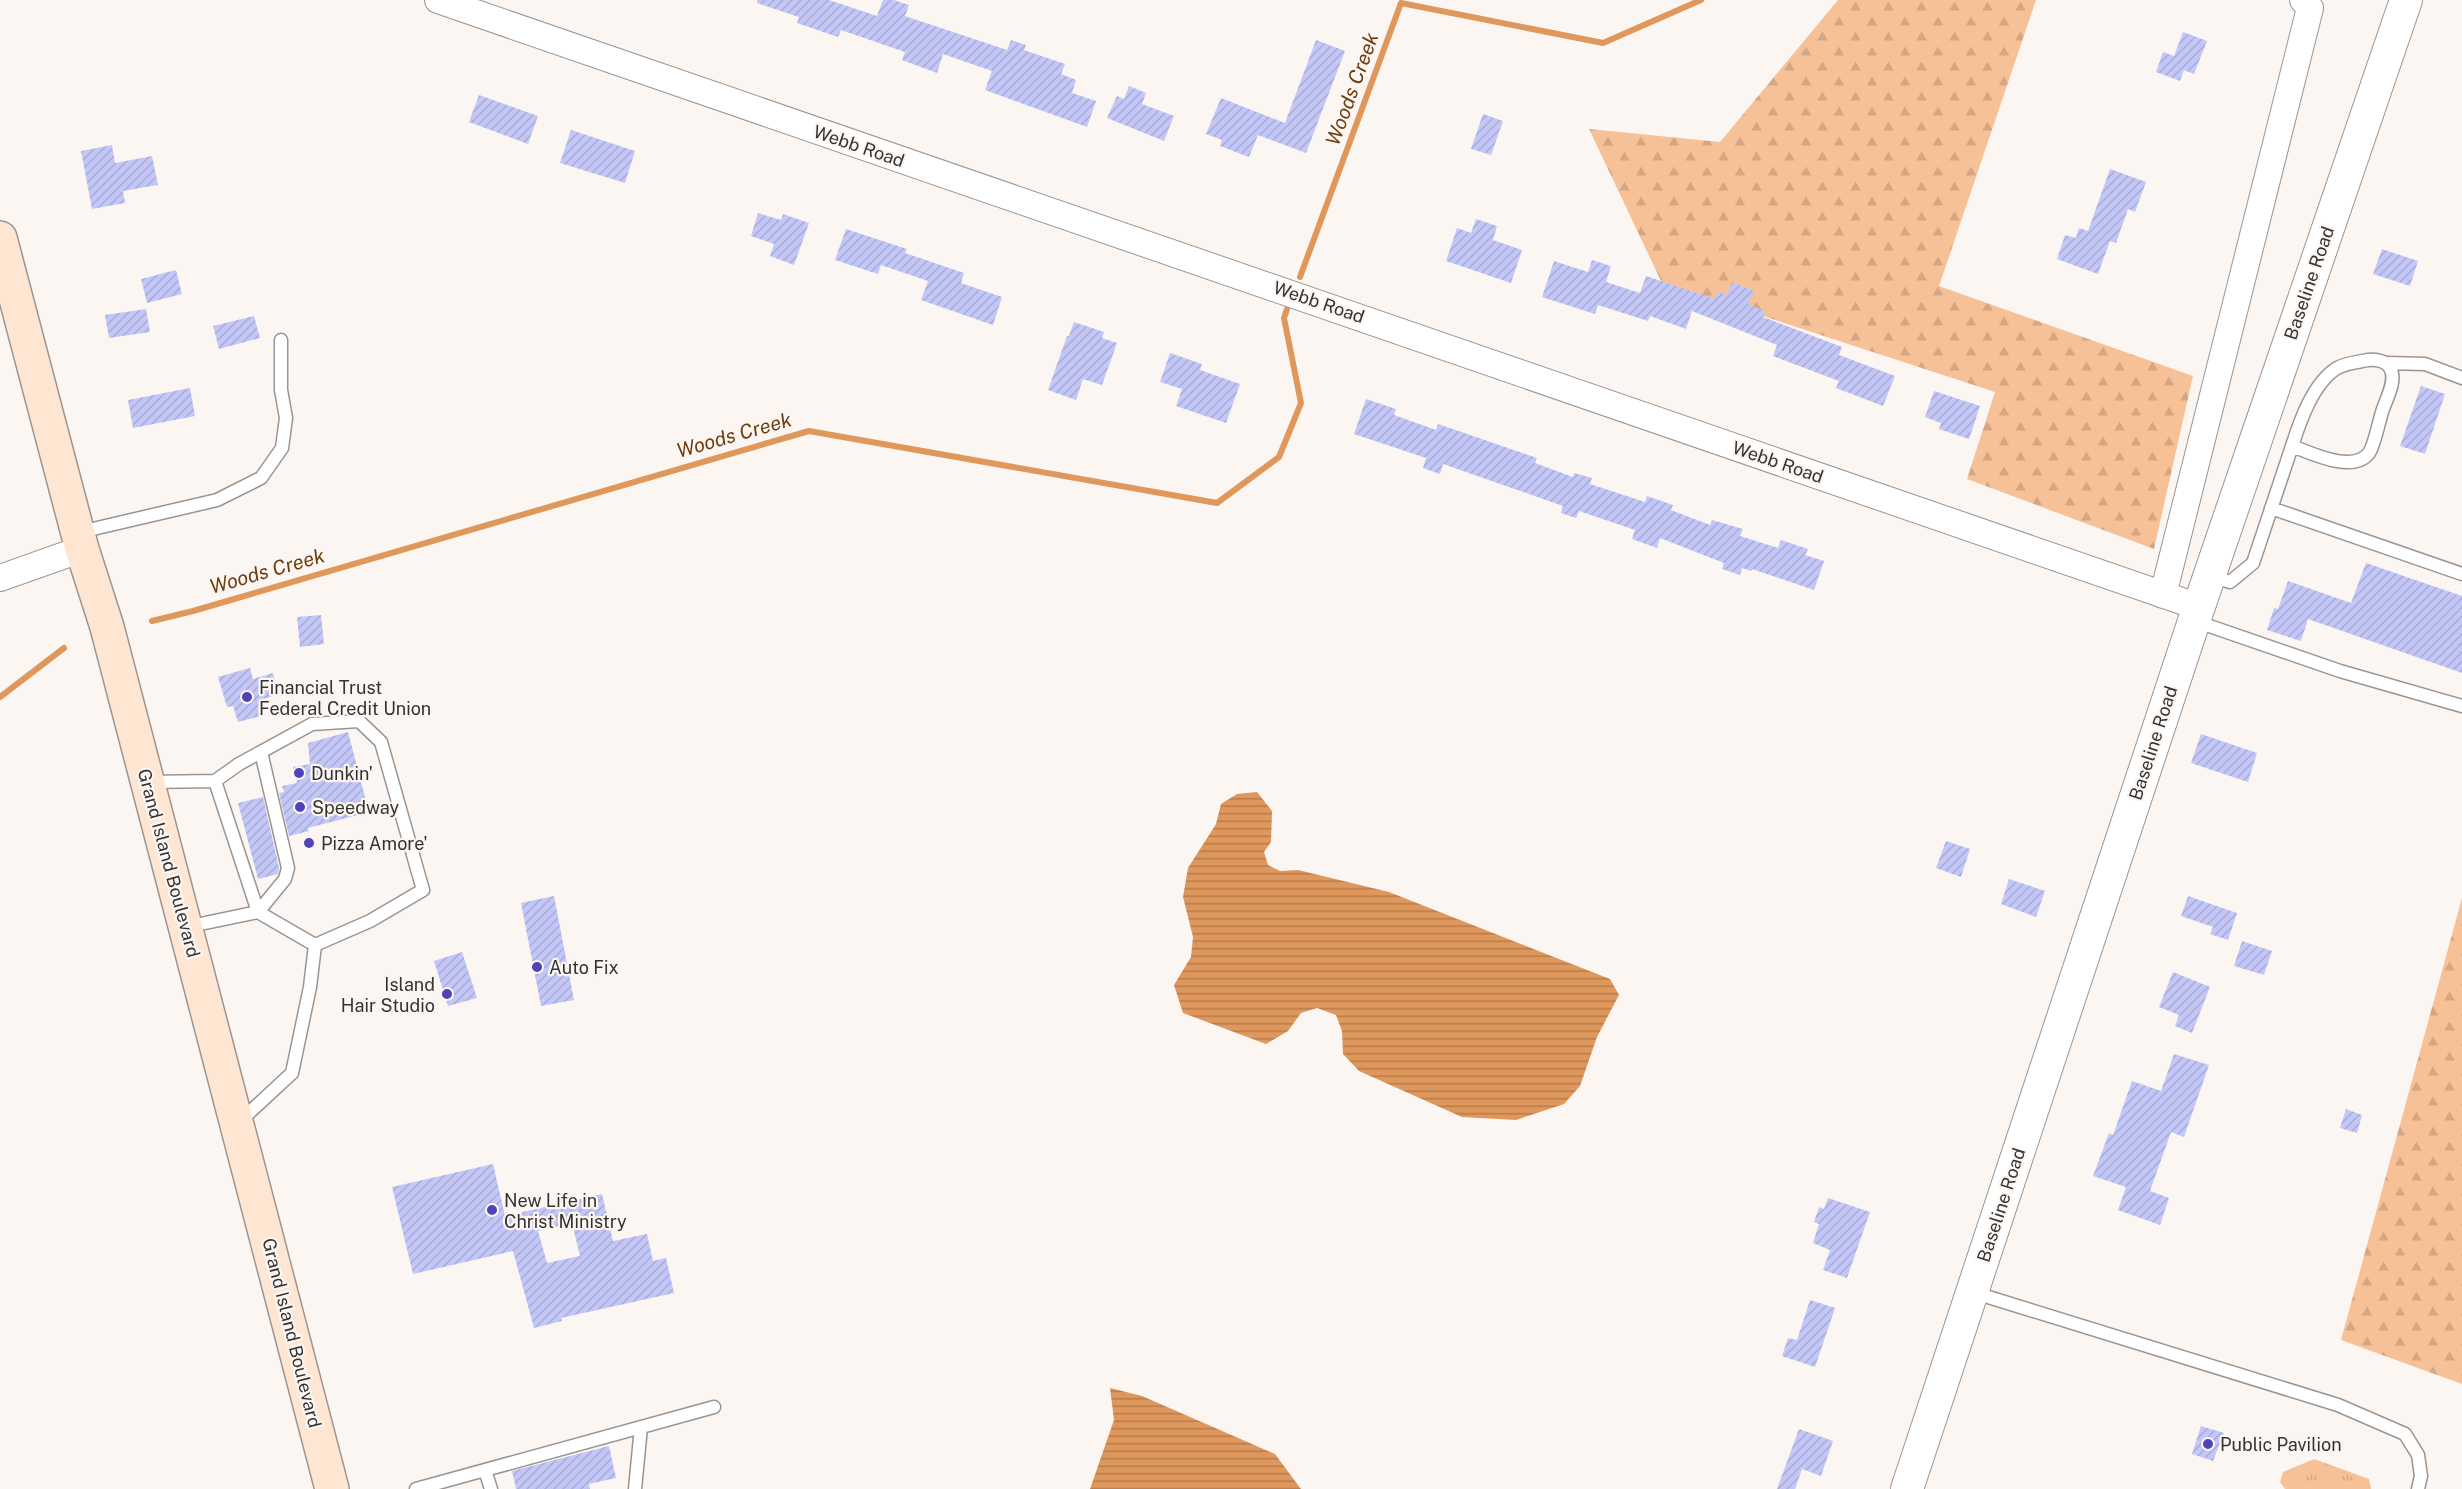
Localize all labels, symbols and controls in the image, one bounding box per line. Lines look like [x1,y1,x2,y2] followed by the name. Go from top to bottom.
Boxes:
[1320,29,1384,149] water label: Woods Creek
[811,121,907,171] street label: Webb Road
[2280,223,2338,343] street label: Baseline Road
[1271,277,1367,327] street label: Webb Road
[674,407,794,463] water label: Woods Creek
[1730,437,1826,487] street label: Webb Road
[207,543,327,599] water label: Woods Creek
[259,677,431,719] place label: Financial Trust Federal Credit Union
[2125,683,2181,803] street label: Baseline Road
[240,690,254,704] marker: Financial Trust Federal Credit Union
[311,763,373,784] place label: Dunkin'
[134,766,204,960] street label: Grand Island Boulevard
[292,766,306,780] marker: Dunkin'
[312,797,399,818] place label: Speedway
[293,800,307,814] marker: Speedway
[321,833,428,854] place label: Pizza Amore'
[302,836,316,850] marker: Pizza Amore'
[549,957,619,978] place label: Auto Fix
[530,960,544,974] marker: Auto Fix
[341,974,435,1016] place label: Island Hair Studio
[440,987,454,1001] marker: Island Hair Studio
[1973,1145,2029,1265] street label: Baseline Road
[504,1190,627,1232] place label: New Life in Christ Ministry
[485,1203,499,1217] marker: New Life in Christ Ministry
[258,1236,326,1430] street label: Grand Island Boulevard
[2220,1434,2342,1455] place label: Public Pavilion
[2201,1437,2215,1451] marker: Public Pavilion

